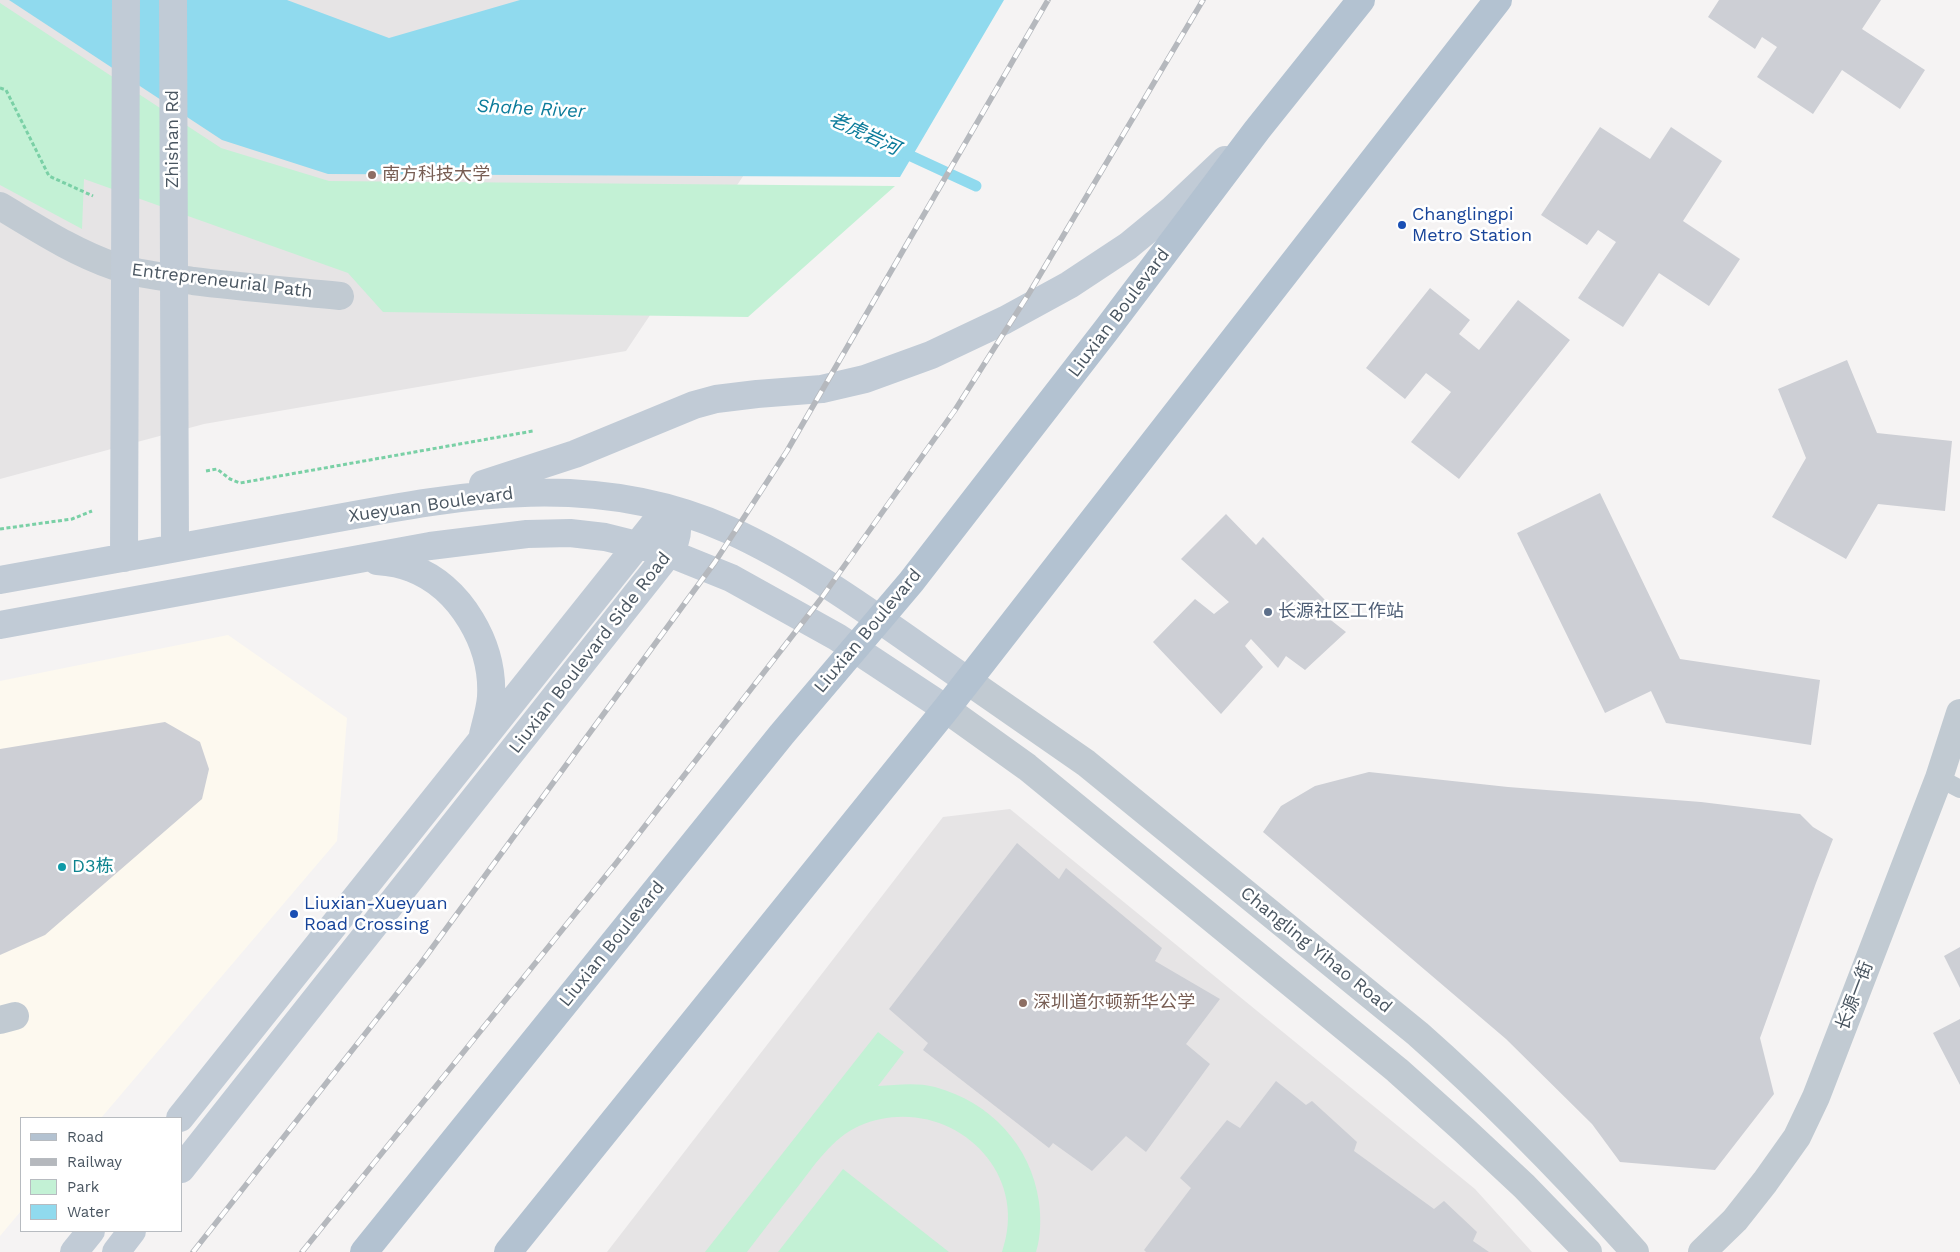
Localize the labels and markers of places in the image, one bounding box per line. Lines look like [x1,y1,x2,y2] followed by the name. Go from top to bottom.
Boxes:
[382,164,490,186] place label: 南方科技大学
[366,169,378,181] marker: 南方科技大学
[1412,204,1532,246] place label: Changlingpi Metro Station
[1396,219,1408,231] marker: Changlingpi Metro Station
[1278,601,1404,623] place label: 长源社区工作站
[1262,606,1274,618] marker: 长源社区工作站
[72,856,113,878] place label: D3栋
[56,861,68,873] marker: D3栋
[304,893,448,936] place label: Liuxian-Xueyuan Road Crossing
[288,908,300,920] marker: Liuxian-Xueyuan Road Crossing
[1033,992,1195,1014] place label: 深圳道尔顿新华公学
[1017,997,1029,1009] marker: 深圳道尔顿新华公学

